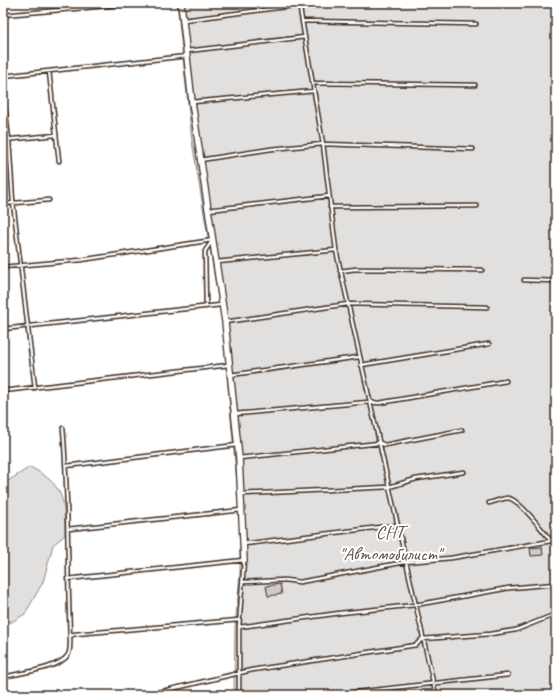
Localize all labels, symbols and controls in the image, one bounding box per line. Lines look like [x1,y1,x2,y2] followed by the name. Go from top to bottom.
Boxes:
[339,520,444,566] park label: СНТ "Автомобилист"

